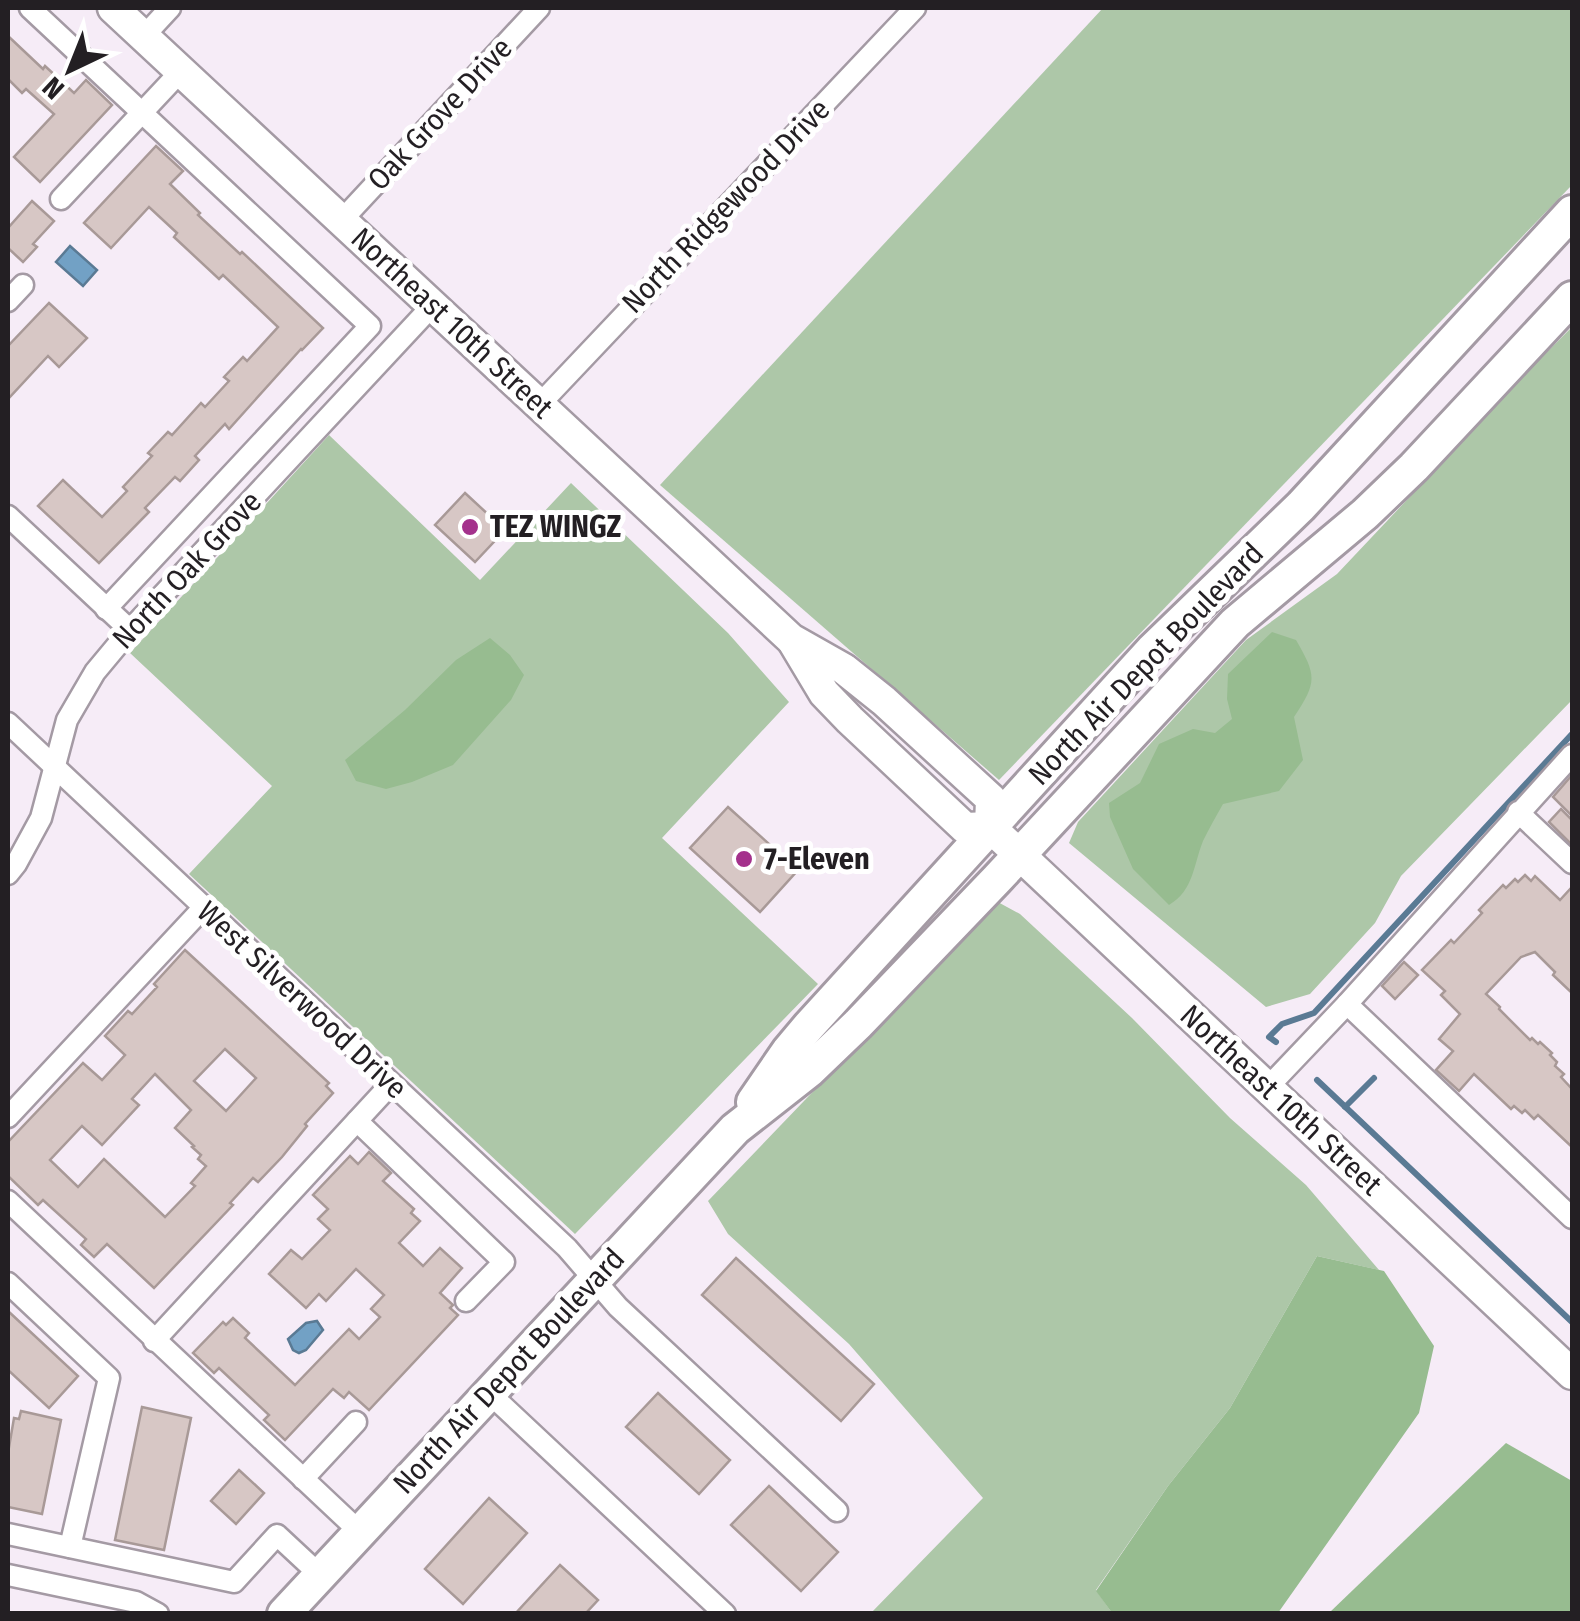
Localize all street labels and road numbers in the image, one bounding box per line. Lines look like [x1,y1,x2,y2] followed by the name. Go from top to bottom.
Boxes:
[360,30,520,198] street label: Oak Grove Drive
[615,92,837,320] street label: North Ridgewood Drive
[344,220,560,426] street label: Northeast 10th Street
[105,484,269,656] street label: North Oak Grove
[1021,535,1271,793] street label: North Air Depot Boulevard
[190,894,414,1106] street label: West Silverwood Drive
[1173,997,1389,1203] street label: Northeast 10th Street
[386,1241,632,1501] street label: North Air Depot Boulevard

